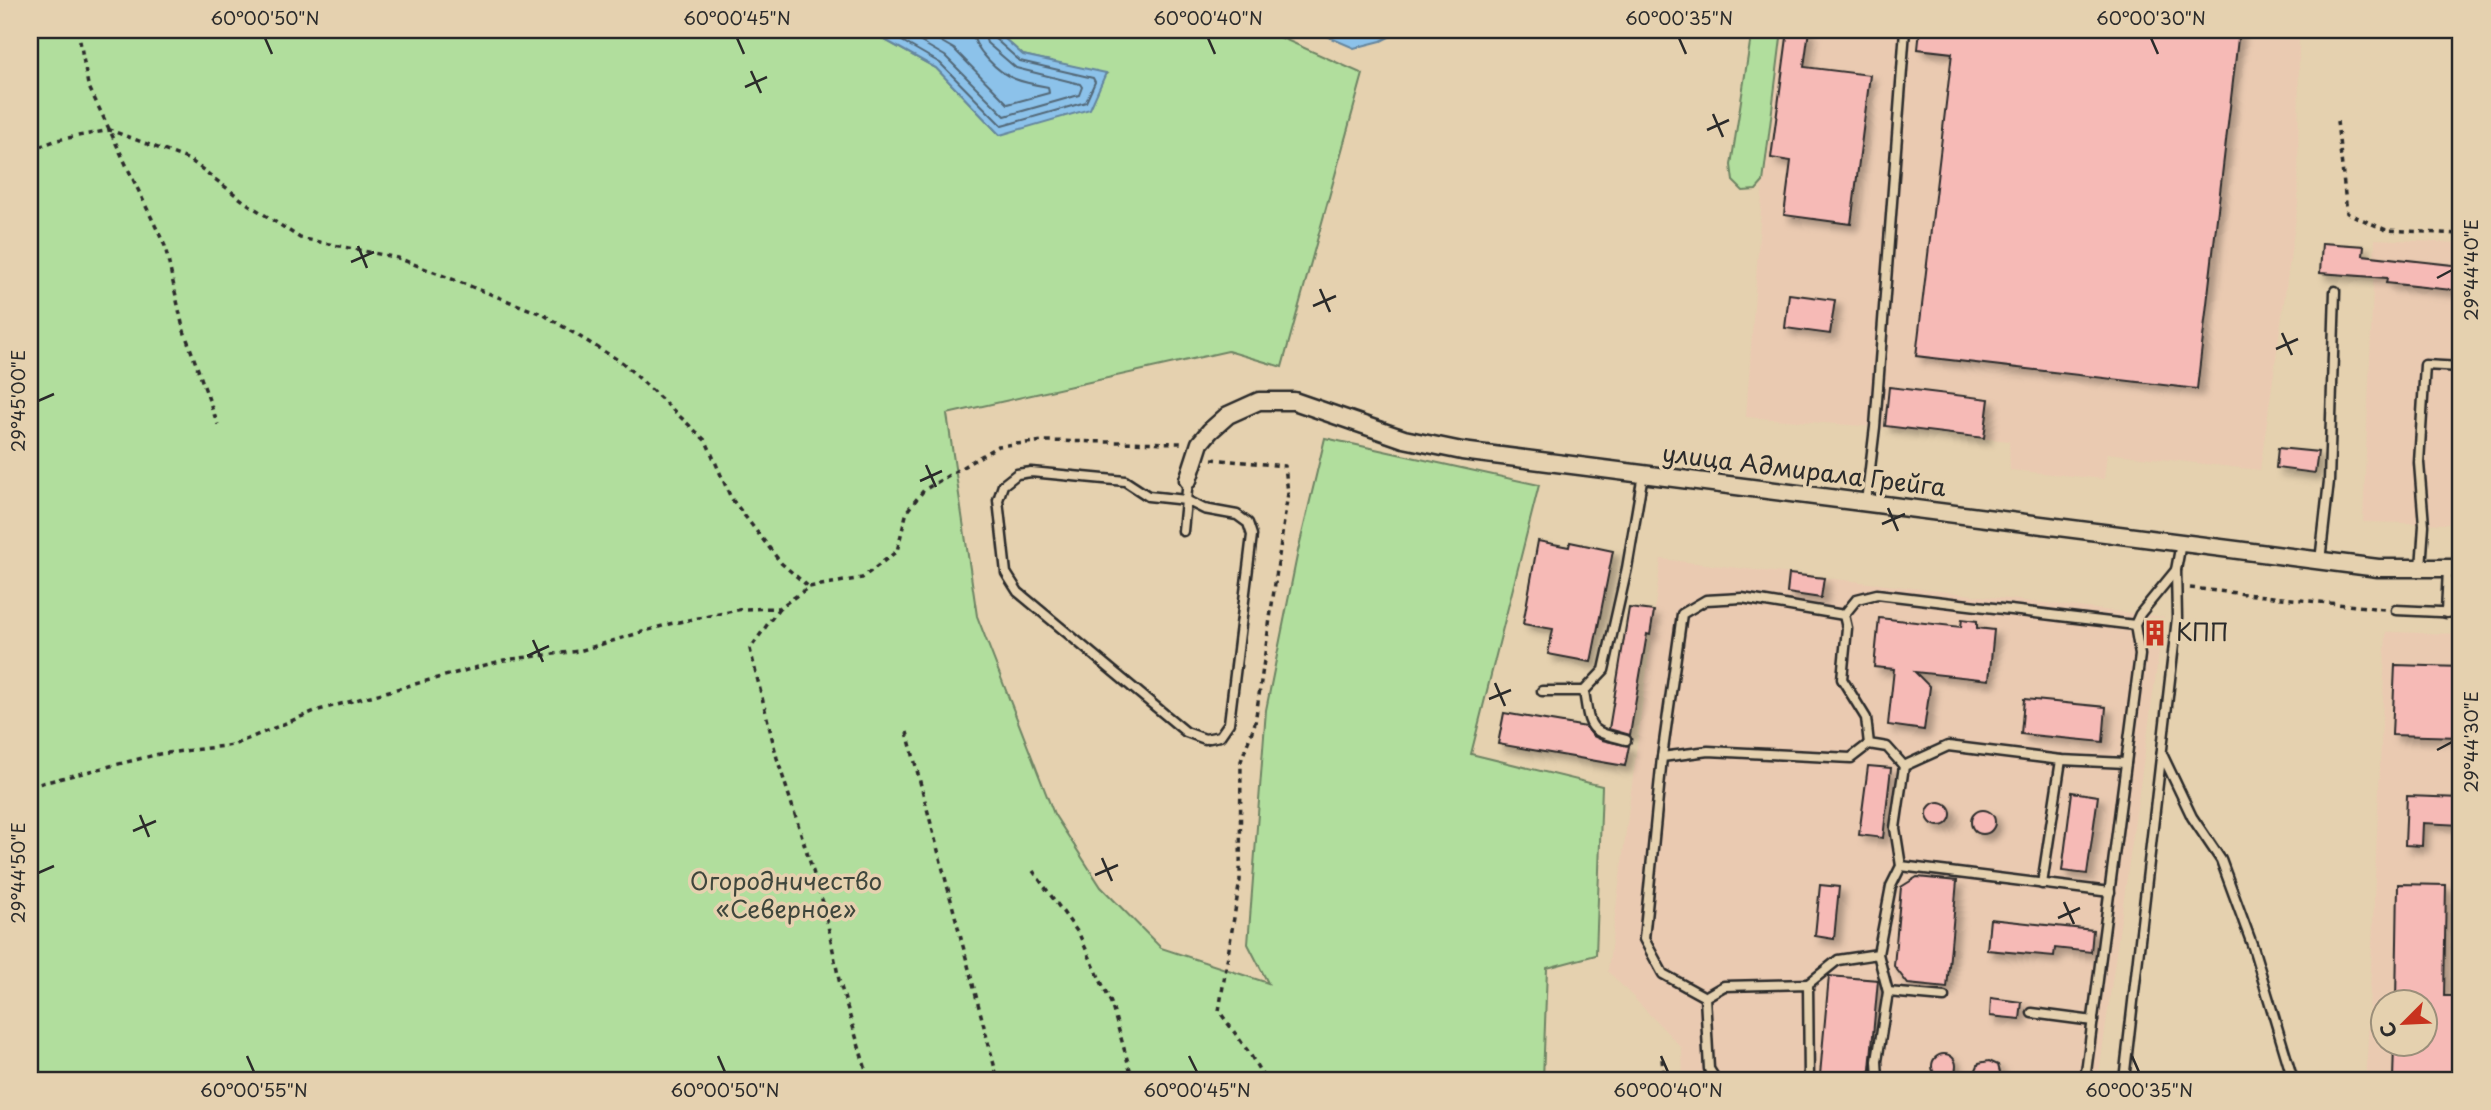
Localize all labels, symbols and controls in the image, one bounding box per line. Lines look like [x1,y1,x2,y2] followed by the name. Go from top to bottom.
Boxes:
[210,4,320,31] text: 60°00'50"N
[683,4,791,31] text: 60°00'45"N
[1153,4,1263,31] text: 60°00'40"N
[1625,4,1733,31] text: 60°00'35"N
[2096,4,2206,31] text: 60°00'30"N
[2457,219,2484,321] text: 29°44'40"E
[4,350,31,452] text: 29°45'00"E
[1660,434,1948,504] street label: улица Адмирала Грейга
[2176,613,2229,649] place label: КПП
[2140,618,2170,648] building icon: КПП
[2457,691,2484,793] text: 29°44'30"E
[4,822,31,924] text: 29°44'50"E
[690,862,882,926] park label: Огородничество «Северное»
[2368,988,2438,1058] north arrow
[2372,1018,2403,1043] text: С
[200,1076,308,1103] text: 60°00'55"N
[670,1076,780,1103] text: 60°00'50"N
[1143,1076,1251,1103] text: 60°00'45"N
[1613,1076,1723,1103] text: 60°00'40"N
[2085,1076,2193,1103] text: 60°00'35"N

